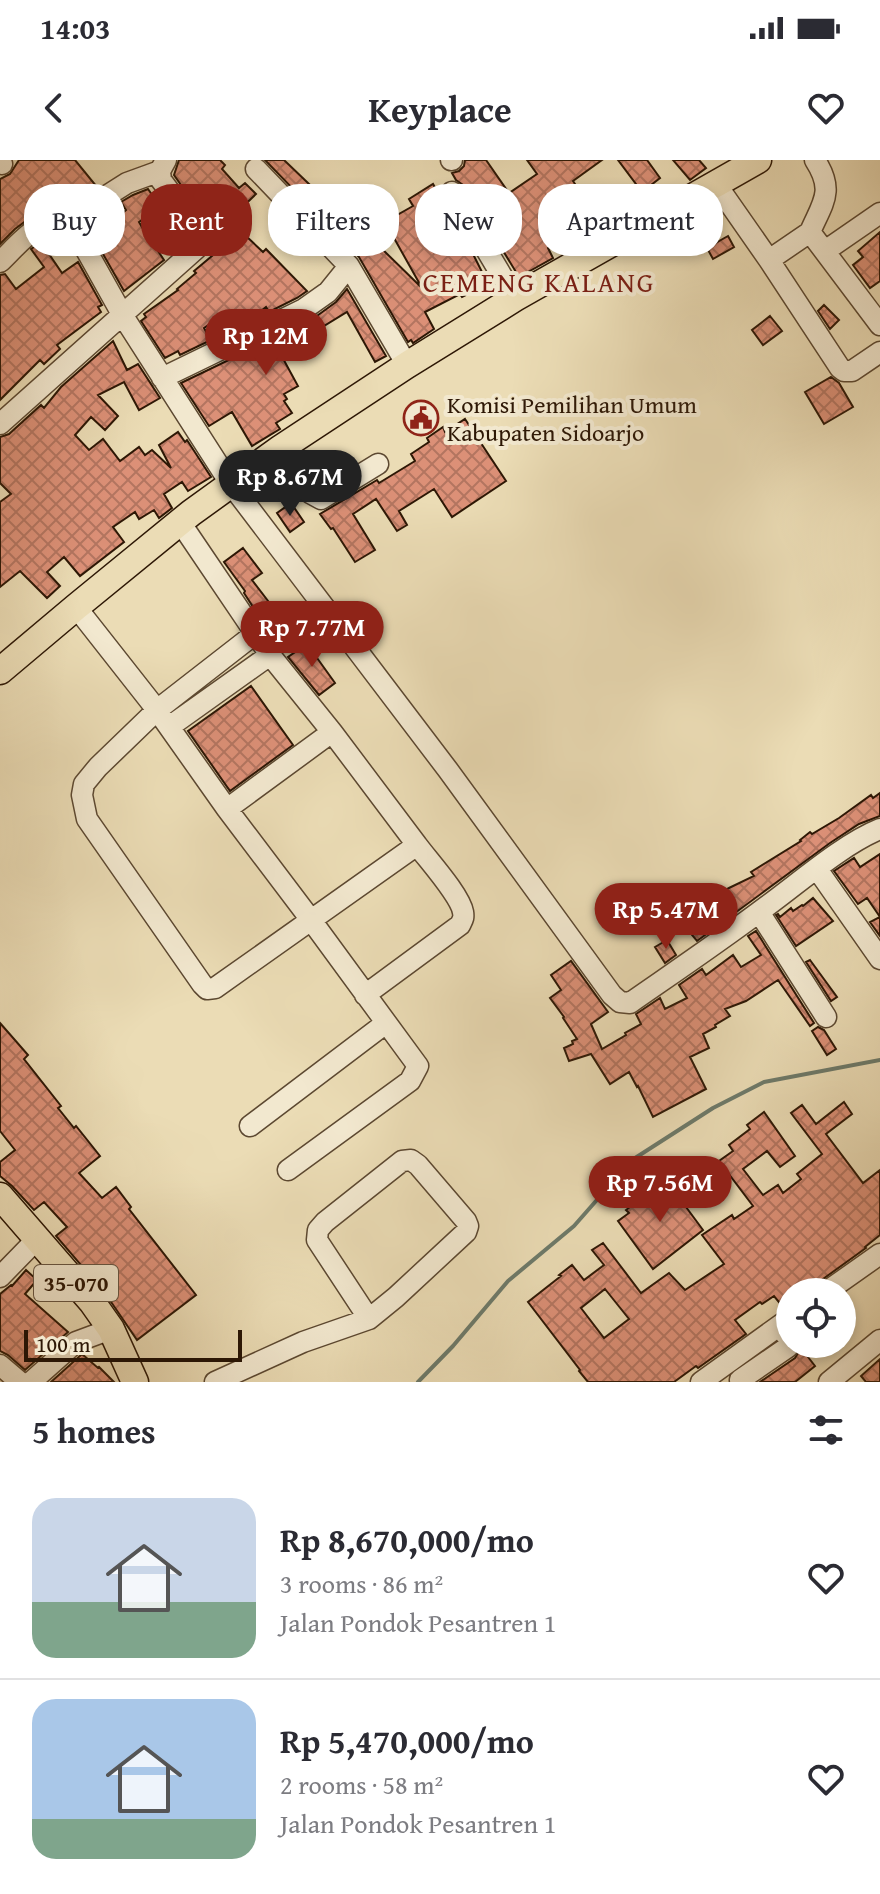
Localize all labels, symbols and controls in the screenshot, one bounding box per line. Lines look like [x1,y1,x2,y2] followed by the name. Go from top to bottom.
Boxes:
[40,6,111,50] text: 14:03
[368,82,512,135] text: Keyplace
[32,86,76,130] icon: back
[804,86,848,130] icon: heart
[24,184,125,256] chip: Buy
[141,184,252,256] chip: Rent
[268,184,399,256] chip: Filters
[415,184,522,256] chip: New
[538,184,723,256] chip: Apartment
[423,261,655,302] district label: CEMENG KALANG
[201,309,331,377] pin: Rp 12M
[223,315,309,354] text: Rp 12M
[447,387,697,450] place label: Komisi Pemilihan Umum Kabupaten Sidoarjo
[402,399,440,437] public building icon: Komisi Pemilihan Umum Kabupaten Sidoarjo
[207,450,373,518] pin: Rp 8.67M
[237,456,343,495] text: Rp 8.67M
[229,601,395,669] pin: Rp 7.77M
[259,607,365,646] text: Rp 7.77M
[583,883,749,951] pin: Rp 5.47M
[613,889,719,928] text: Rp 5.47M
[577,1156,743,1224] pin: Rp 7.56M
[607,1162,713,1201] text: Rp 7.56M
[34,1265,118,1301] road number: 35-070
[776,1278,856,1358] map controls
[776,1278,856,1358] button: locate
[24,1326,242,1362] scale bar
[36,1328,91,1360] text: 100 m
[32,1406,156,1455] text: 5 homes
[804,1408,848,1452] icon: filters
[280,1515,534,1564] text: Rp 8,670,000/mo
[96,1530,192,1626] icon: home
[804,1556,848,1600] icon: heart
[280,1564,443,1603] text: 3 rooms · 86 m²
[280,1603,556,1642] text: Jalan Pondok Pesantren 1
[280,1716,534,1765] text: Rp 5,470,000/mo
[96,1731,192,1827] icon: home
[804,1757,848,1801] icon: heart
[280,1765,443,1804] text: 2 rooms · 58 m²
[280,1804,556,1843] text: Jalan Pondok Pesantren 1

